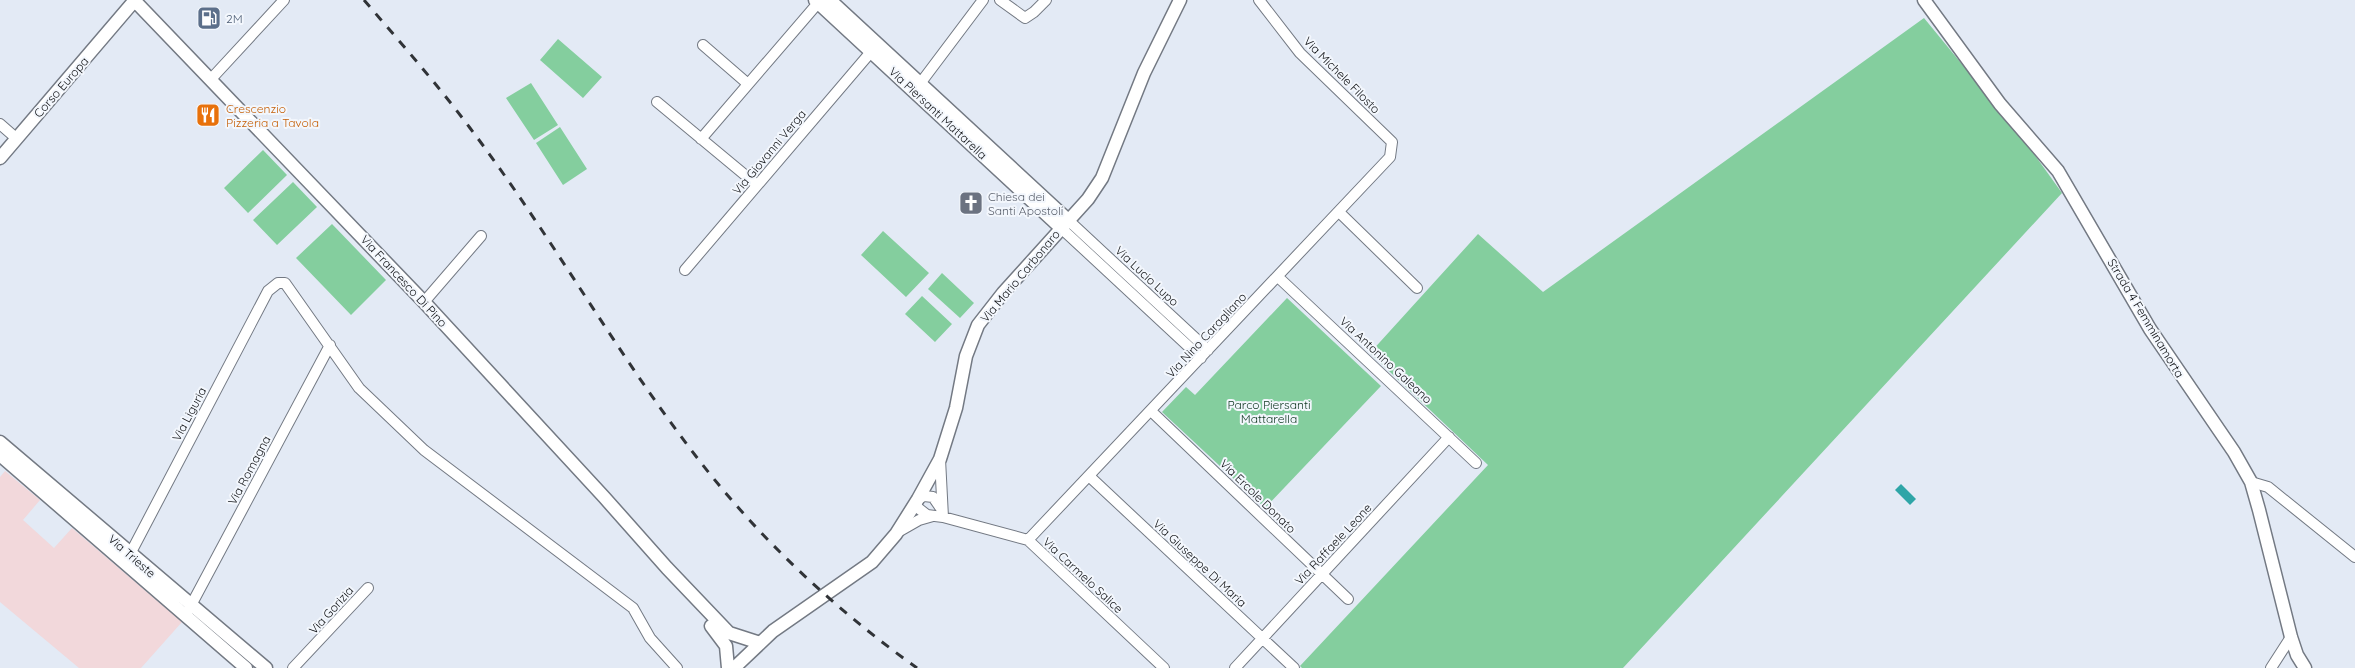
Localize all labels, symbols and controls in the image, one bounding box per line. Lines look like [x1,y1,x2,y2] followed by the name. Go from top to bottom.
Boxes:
[196,5,222,31] fuel station icon: 2M
[226,11,243,26] place label: 2M
[1301,34,1383,116] street label: Via Michele Filosto
[31,54,91,120] street label: Corso Europa
[886,64,990,162] street label: Via Piersanti Mattarella
[226,101,319,130] place label: Crescenzio Pizzeria a Tavola
[195,102,221,128] restaurant icon: Crescenzio Pizzeria a Tavola
[729,107,809,197] street label: Via Giovanni Verga
[988,189,1063,218] place label: Chiesa dei Santi Apostoli
[958,190,984,216] church icon: Chiesa dei Santi Apostoli
[977,227,1063,325] street label: Via Mario Carbonaro
[358,232,450,330] street label: Via Francesco Di Pino
[1112,243,1182,309] street label: Via Lucio Lupo
[2104,256,2188,380] street label: Strada 4 Femminamorta
[1163,289,1249,381] street label: Via Nino Caragliano
[1337,313,1435,407] street label: Via Antonino Galeano
[169,385,209,443] street label: Via Liguria
[1227,397,1311,426] park label: Parco Piersanti Mattarella
[224,433,274,507] street label: Via Romagna
[1217,456,1299,536] street label: Via Ercole Donato
[1291,500,1375,588] street label: Via Raffaele Leone
[1150,516,1250,610] street label: Via Giuseppe Di Maria
[105,531,159,581] street label: Via Trieste
[1040,534,1126,616] street label: Via Carmelo Salice
[306,583,356,637] street label: Via Gorizia

